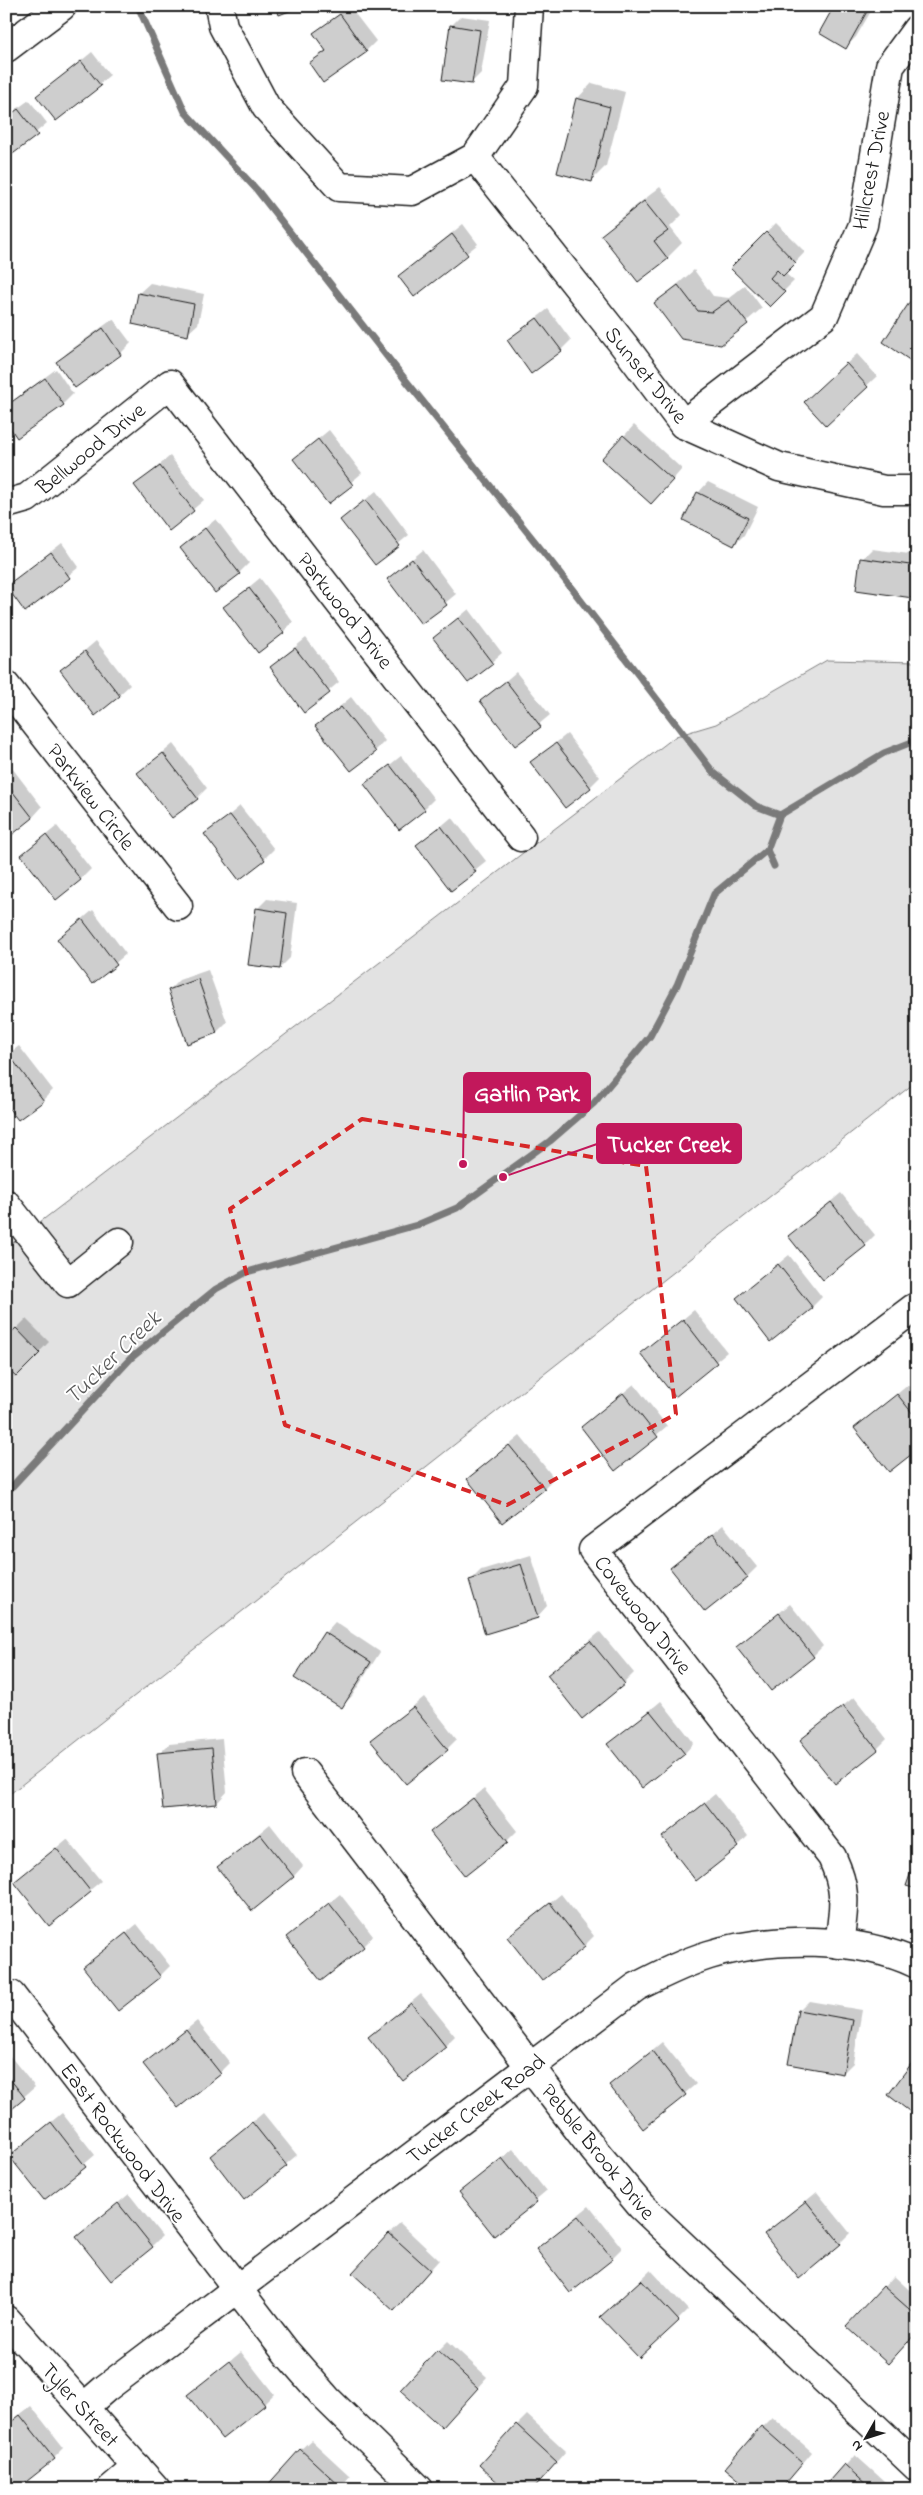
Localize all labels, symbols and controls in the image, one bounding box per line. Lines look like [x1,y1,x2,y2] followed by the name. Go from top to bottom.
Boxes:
[846,108,900,233] street label: Hillcrest Drive
[595,320,694,432] street label: Sunset Drive
[29,396,154,505] street label: Bellwood Drive
[288,547,400,677] street label: Parkwood Drive
[38,737,142,858] street label: Parkview Circle
[464,1073,590,1112] callout: Gatlin Park
[474,1078,580,1113] text: Gatlin Park
[597,1124,741,1163] callout: Tucker Creek
[607,1129,731,1164] text: Tucker Creek
[57,1302,172,1414] water label: Tucker Creek
[585,1549,698,1682] street label: Covewood Drive
[400,2047,553,2173] street label: Tucker Creek Road
[51,2057,193,2231] street label: East Rockwood Drive
[532,2078,662,2228] street label: Pebble Brook Drive
[31,2357,126,2457] street label: Tyler Street
[840,2412,890,2462] north arrow
[846,2435,868,2456] text: N

